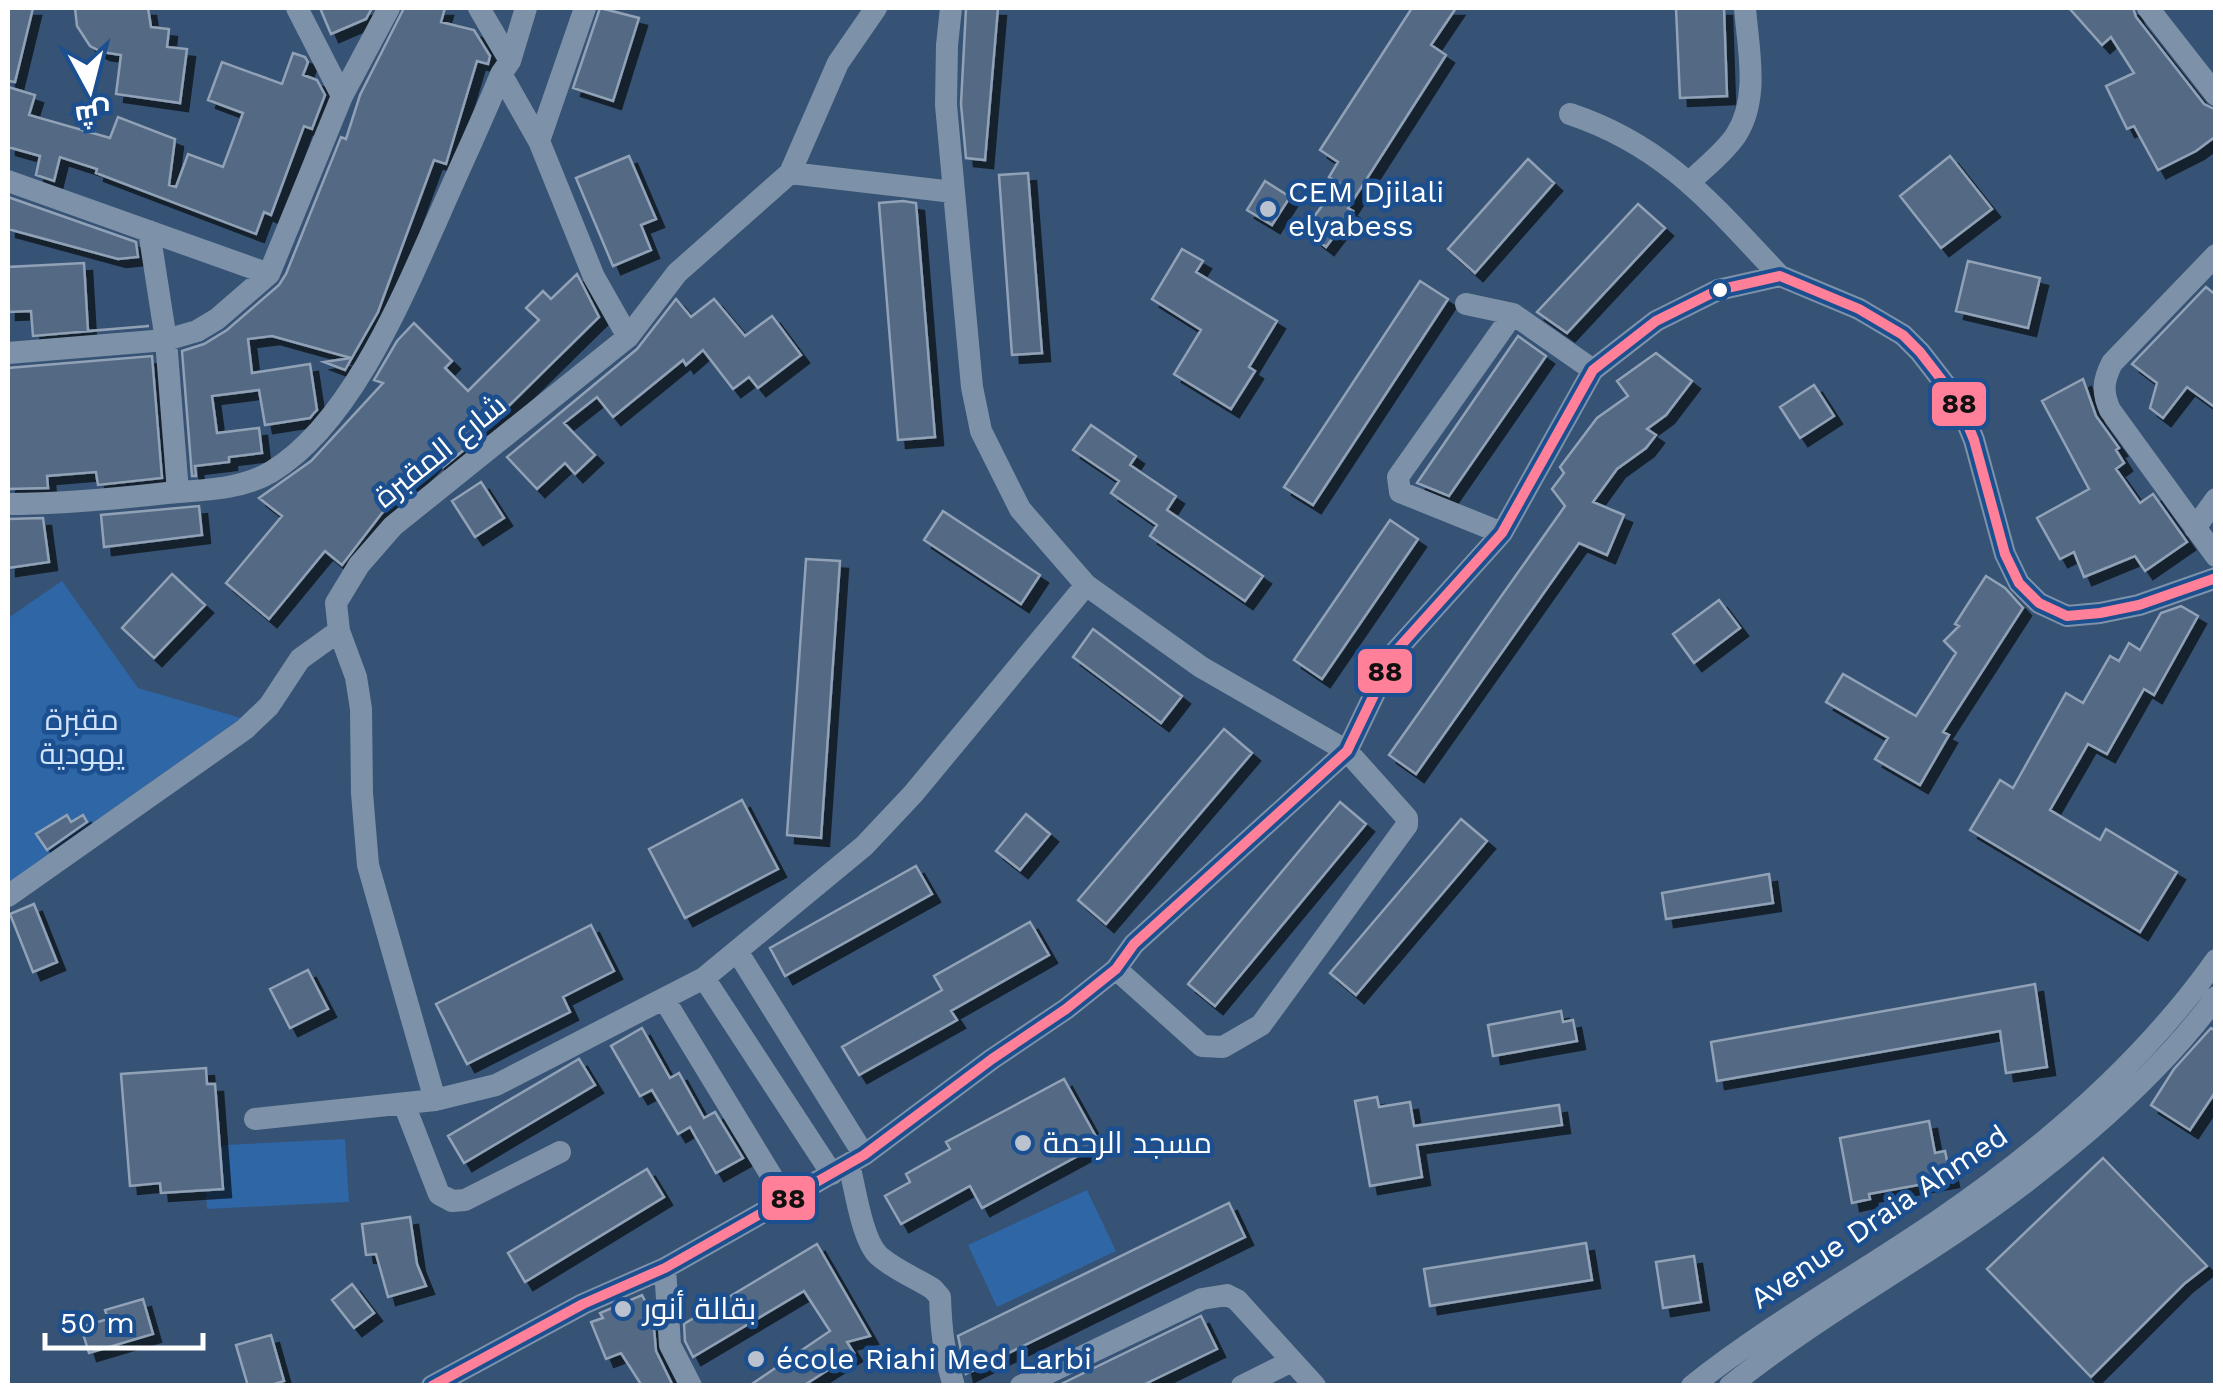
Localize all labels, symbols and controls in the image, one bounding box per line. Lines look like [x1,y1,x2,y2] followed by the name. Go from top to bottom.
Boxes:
[40,40,140,140] north arrow
[73,96,113,133] text: ش
[1288,174,1444,243] place label: CEM Djilali elyabess
[1257,198,1279,220] marker: CEM Djilali elyabess
[1710,280,1730,300] unlabelled marker
[1930,380,1988,428] line badge: 88
[367,387,515,517] street label: شارع المقبرة
[1941,387,1977,420] text: 88
[1356,647,1414,695] line badge: 88
[1367,655,1403,688] text: 88
[40,702,125,772] park label: مقبرة يهودية
[1743,1117,2014,1316] street label: Avenue Draia Ahmed
[1043,1125,1212,1160] place label: مسجد الرحمة
[1012,1132,1034,1154] marker: مسجد الرحمة
[760,1174,817,1222] line badge: 88
[770,1182,806,1215] text: 88
[45,1288,202,1350] scale bar
[641,1290,756,1326] place label: بقالة أنور
[612,1298,634,1320] marker: بقالة أنور
[60,1305,135,1340] text: 50 m
[776,1341,1092,1376] place label: école Riahi Med Larbi
[745,1348,767,1370] marker: école Riahi Med Larbi

